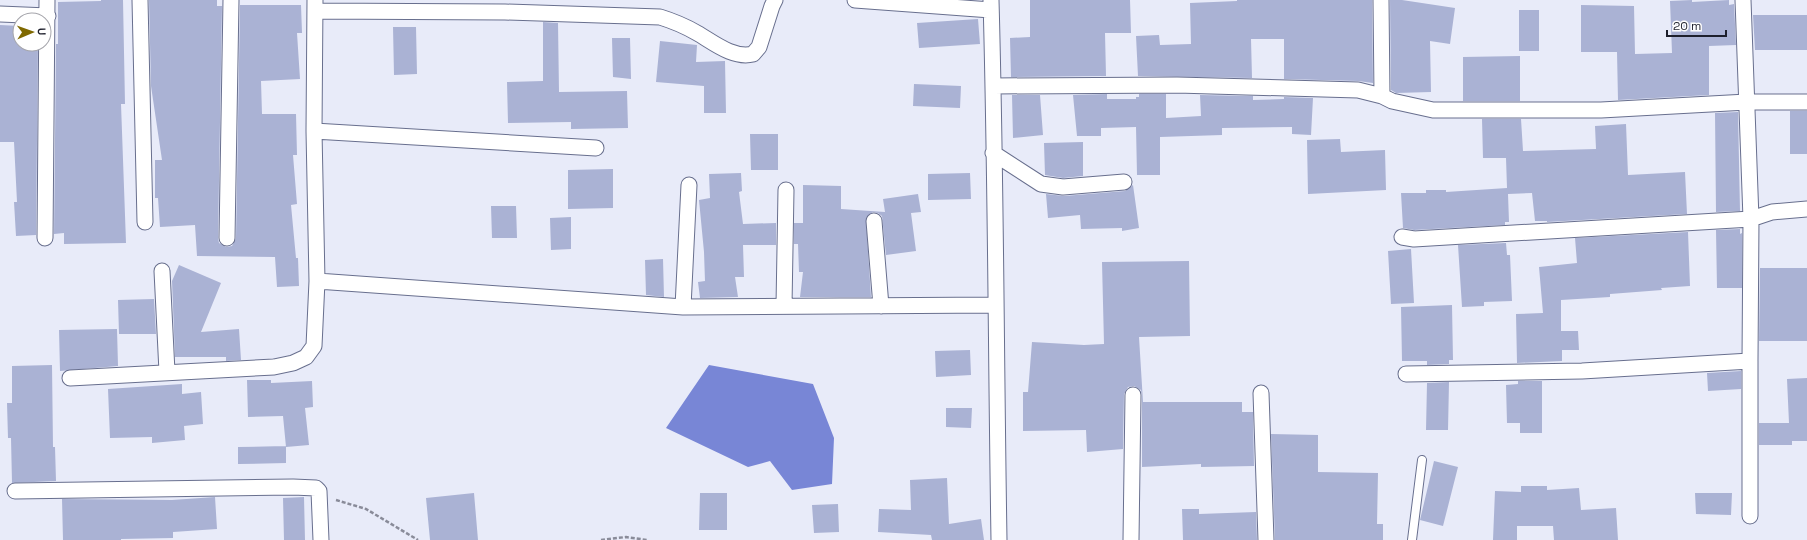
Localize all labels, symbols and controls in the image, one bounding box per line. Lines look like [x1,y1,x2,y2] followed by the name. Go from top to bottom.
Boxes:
[12,12,52,52] north arrow
[1667,12,1726,38] scale bar
[1673,18,1701,34] text: 20 m
[35,28,49,36] text: U

